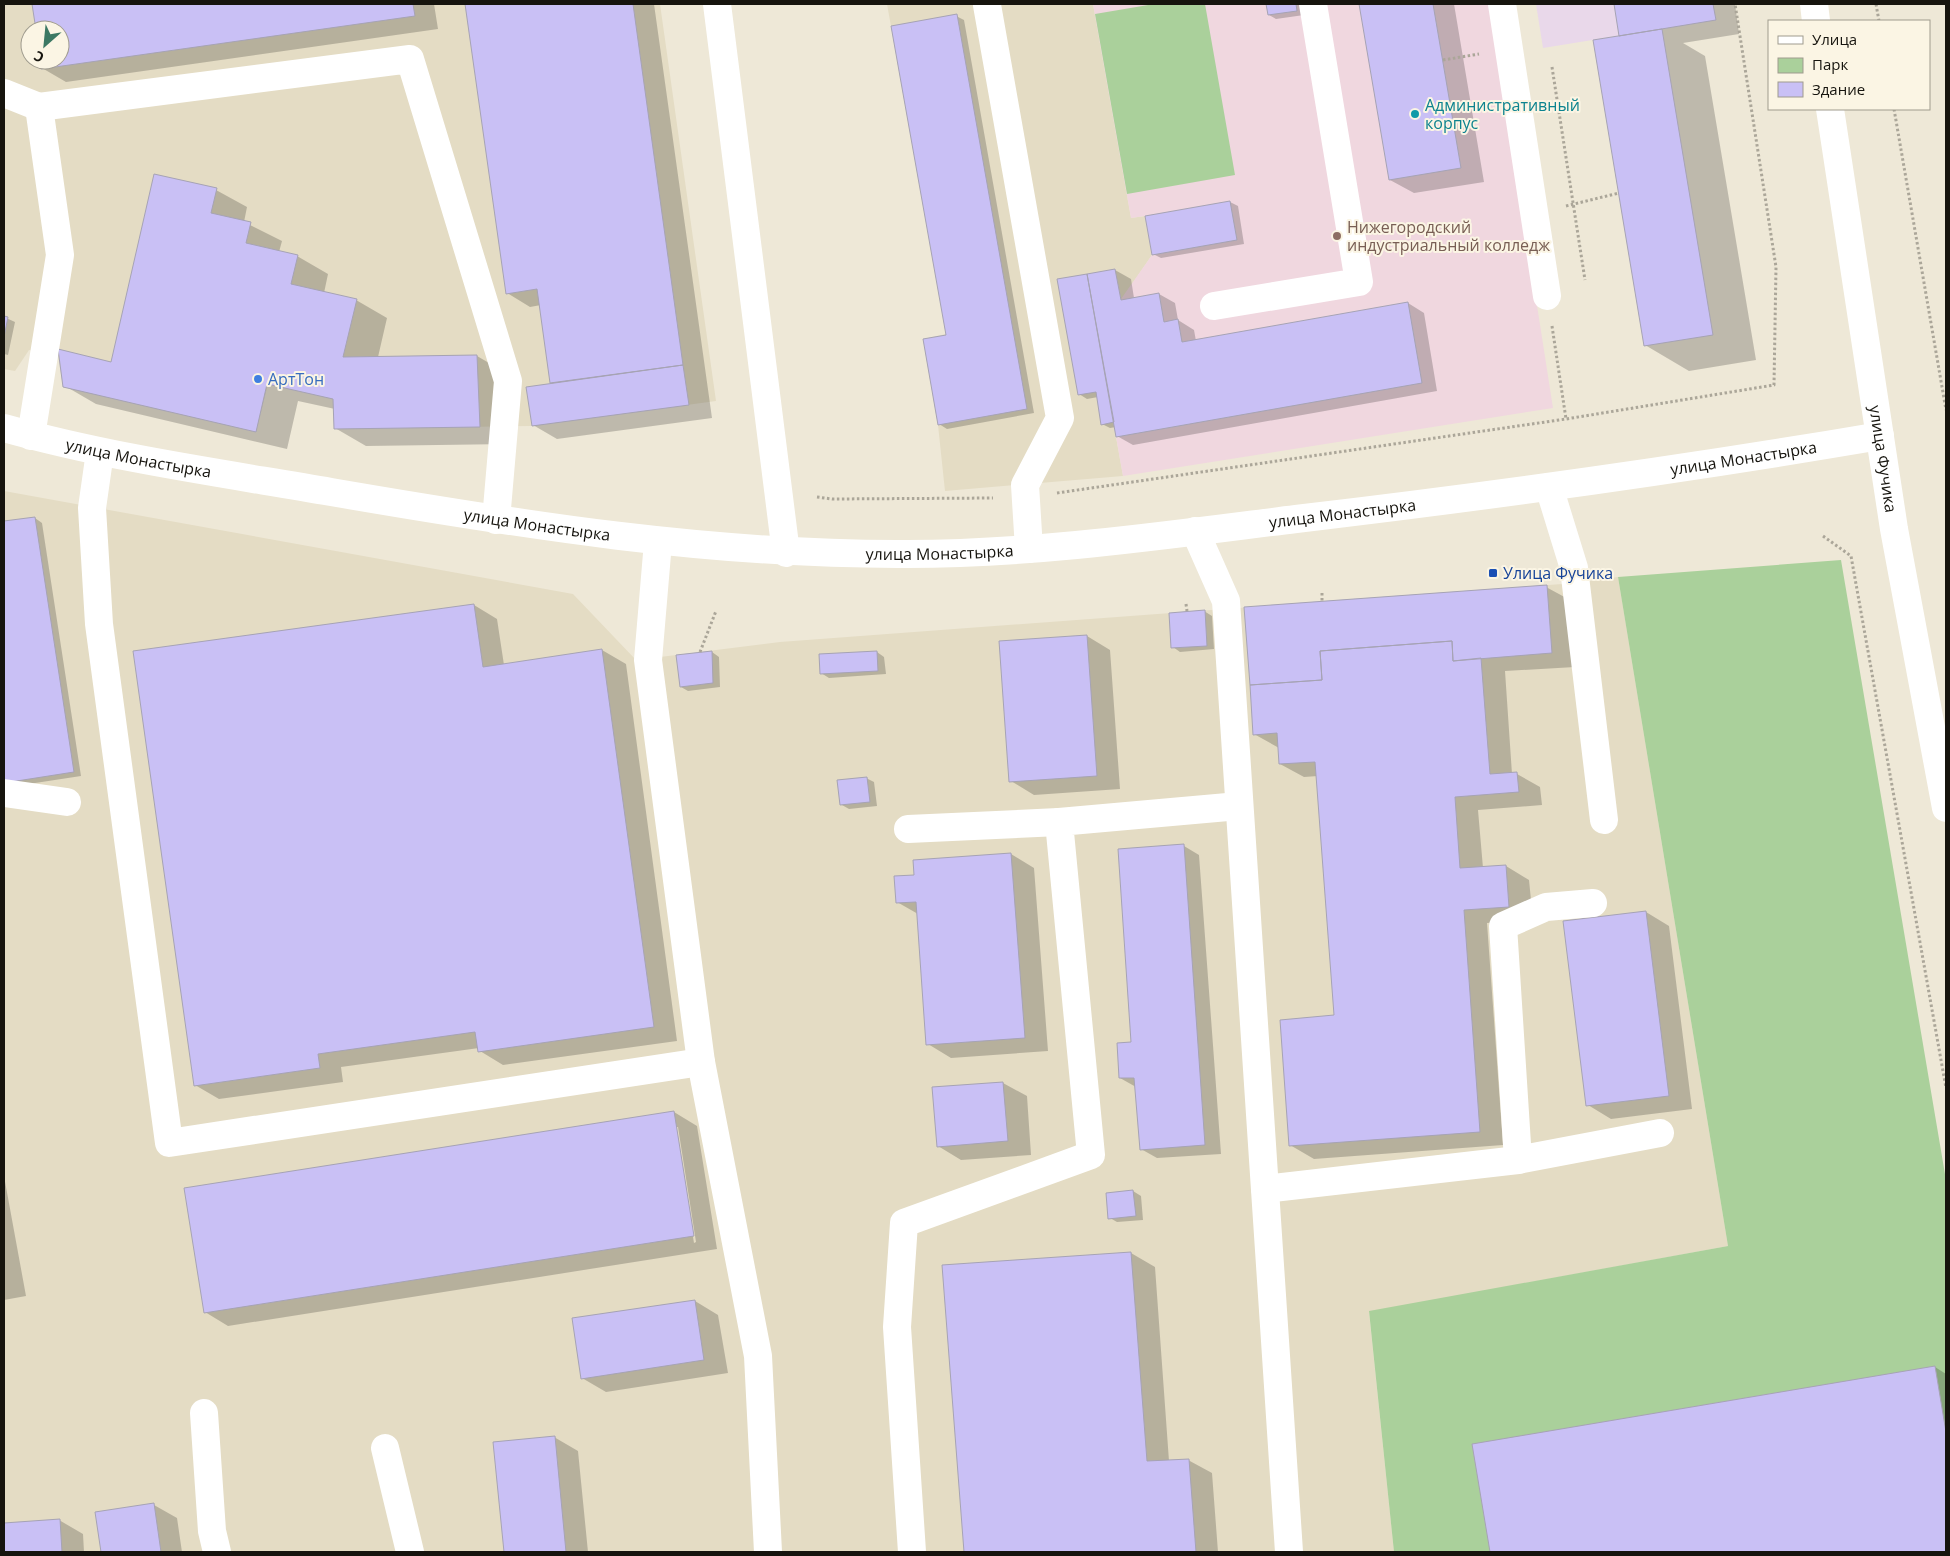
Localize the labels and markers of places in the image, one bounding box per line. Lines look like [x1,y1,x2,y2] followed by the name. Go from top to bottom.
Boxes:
[1425,94,1580,134] place label: Административный корпус
[1409,108,1421,120] marker: Административный корпус
[1347,216,1550,256] place label: Нижегородский индустриальный колледж
[1331,230,1343,242] marker: Нижегородский индустриальный колледж
[268,368,324,390] place label: АртТон
[252,373,264,385] marker: АртТон
[1503,562,1613,584] place label: Улица Фучика
[1487,567,1499,579] marker: Улица Фучика

